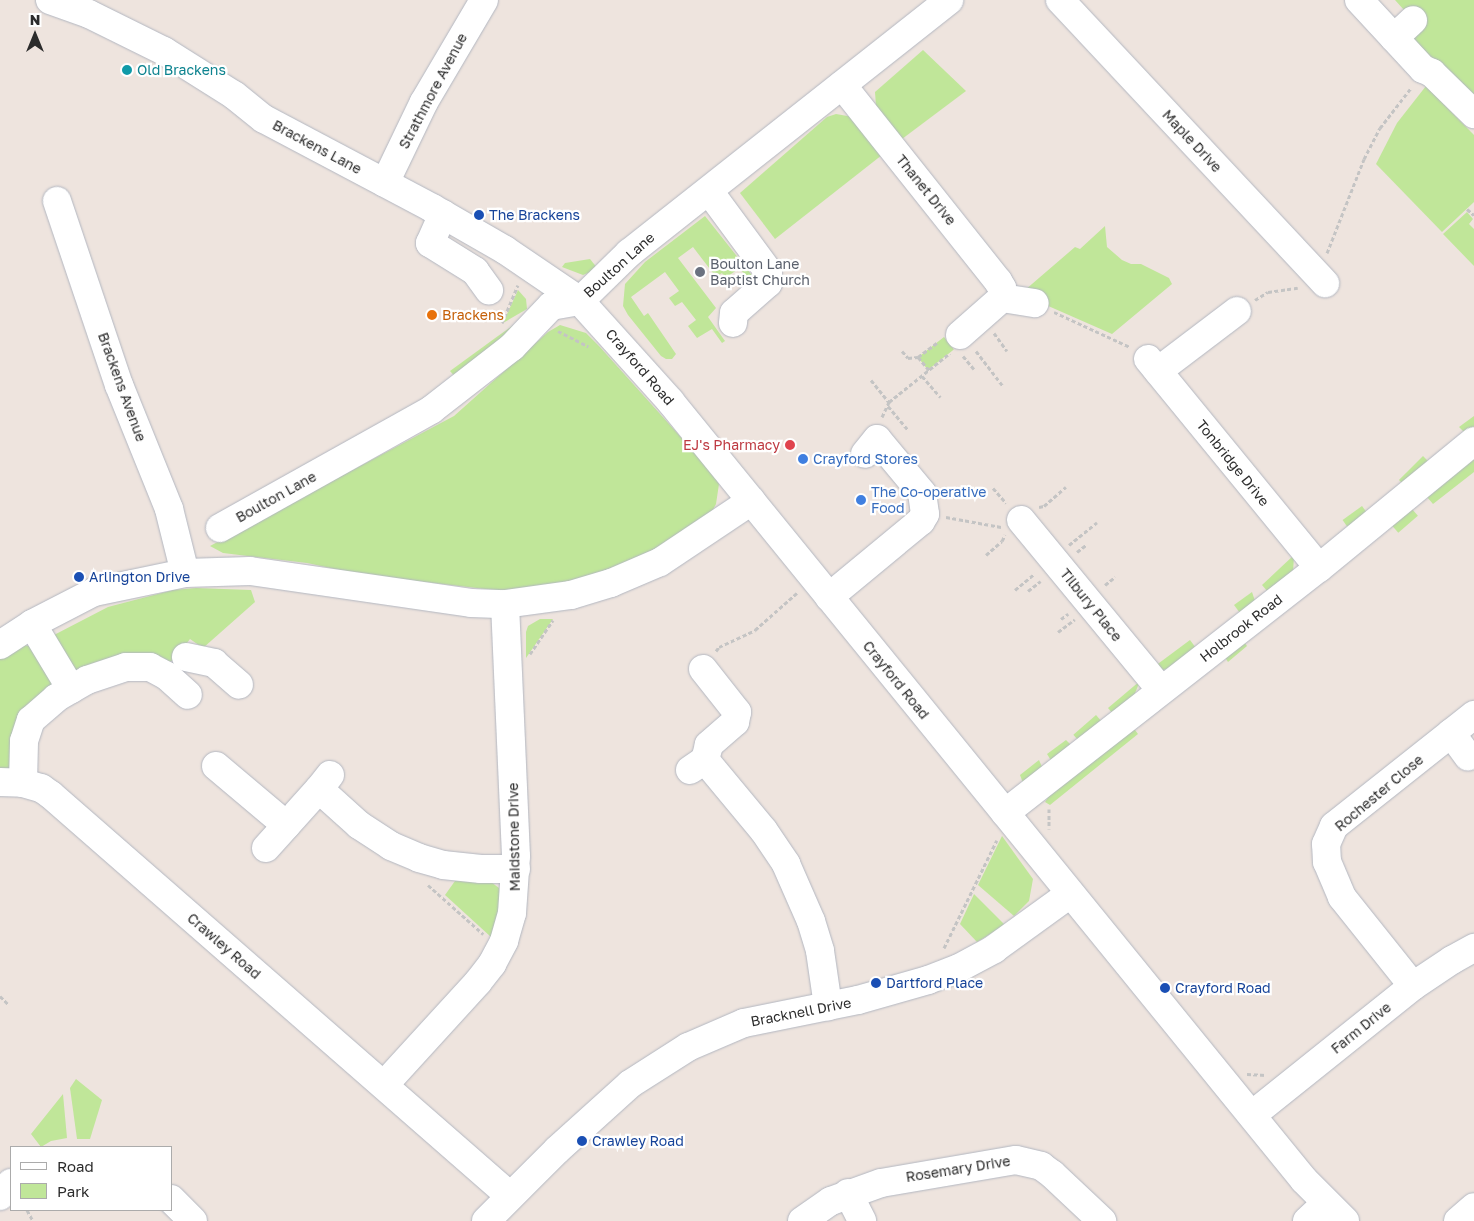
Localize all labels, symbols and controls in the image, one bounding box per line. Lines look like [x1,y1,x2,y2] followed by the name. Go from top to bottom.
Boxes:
[10,10,60,60] north arrow
[30,11,40,28] text: N
[395,30,471,152] street label: Strathmore Avenue
[137,62,226,78] place label: Old Brackens
[121,64,133,76] marker: Old Brackens
[1159,106,1225,176] street label: Maple Drive
[270,117,364,177] street label: Brackens Lane
[892,151,960,229] street label: Thanet Drive
[489,207,580,223] place label: The Brackens
[473,209,485,221] marker: The Brackens
[580,229,658,301] street label: Boulton Lane
[710,256,810,288] place label: Boulton Lane Baptist Church
[694,266,706,278] marker: Boulton Lane Baptist Church
[442,307,504,323] place label: Brackens
[426,309,438,321] marker: Brackens
[602,325,678,409] street label: Crayford Road
[94,330,150,444] street label: Brackens Avenue
[1193,417,1273,509] street label: Tonbridge Drive
[683,437,780,453] place label: EJ's Pharmacy
[784,439,796,451] marker: EJ's Pharmacy
[813,451,918,467] place label: Crayford Stores
[797,453,809,465] marker: Crayford Stores
[233,468,319,526] street label: Boulton Lane
[871,484,986,516] place label: The Co-operative Food
[855,494,867,506] marker: The Co-operative Food
[1057,565,1125,645] street label: Tilbury Place
[89,569,190,585] place label: Arlington Drive
[73,571,85,583] marker: Arlington Drive
[1196,591,1286,665] street label: Holbrook Road
[859,638,933,722] street label: Crayford Road
[1331,751,1427,835] street label: Rochester Close
[505,783,523,891] street label: Maidstone Drive
[184,910,264,982] street label: Crawley Road
[886,975,983,991] place label: Dartford Place
[870,977,882,989] marker: Dartford Place
[1175,980,1271,996] place label: Crayford Road
[1159,982,1171,994] marker: Crayford Road
[749,994,853,1030] street label: Bracknell Drive
[1328,999,1394,1057] street label: Farm Drive
[592,1133,684,1149] place label: Crawley Road
[576,1135,588,1147] marker: Crawley Road
[10,1146,172,1211] legend
[905,1152,1011,1186] street label: Rosemary Drive
[57,1157,94,1175] text: Road
[57,1182,89,1200] text: Park

